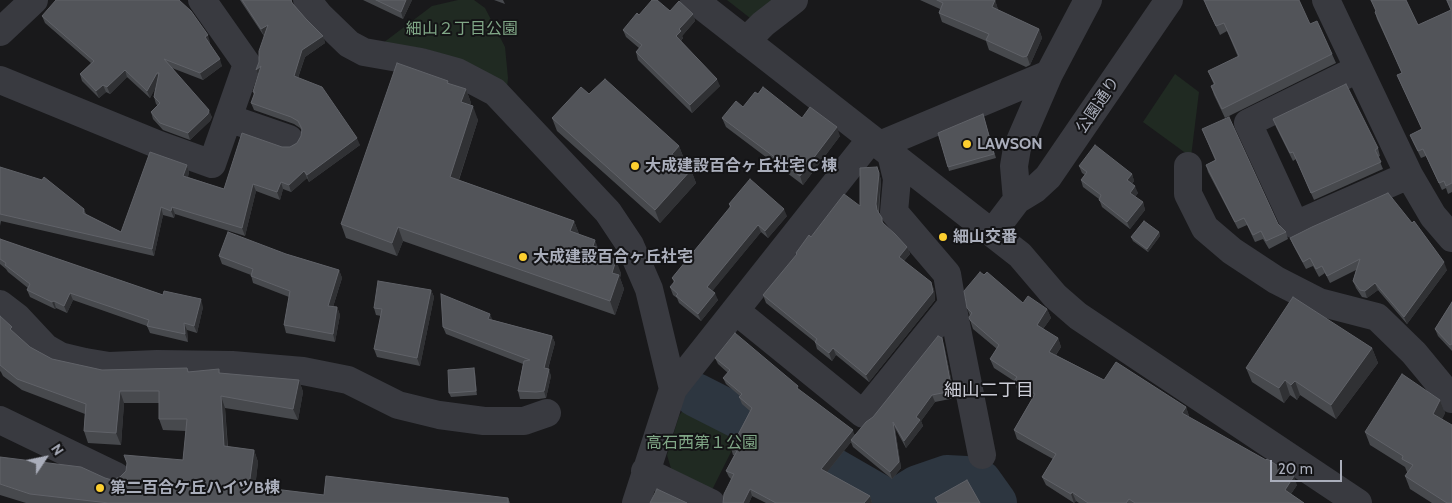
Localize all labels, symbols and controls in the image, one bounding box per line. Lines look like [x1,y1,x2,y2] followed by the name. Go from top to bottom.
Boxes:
[406,19,518,39] park label: 細山２丁目公園
[1072,73,1124,137] street label: 公園通り
[977,134,1043,154] place label: LAWSON
[961,138,973,150] marker: LAWSON
[645,156,837,176] place label: 大成建設百合ヶ丘社宅Ｃ棟
[629,160,641,172] marker: 大成建設百合ヶ丘社宅Ｃ棟
[953,227,1017,247] place label: 細山交番
[937,231,949,243] marker: 細山交番
[533,247,693,267] place label: 大成建設百合ヶ丘社宅
[517,251,529,263] marker: 大成建設百合ヶ丘社宅
[944,380,1034,402] district label: 細山二丁目
[20,433,70,483] north arrow
[646,433,758,453] park label: 高石西第１公園
[47,440,68,459] text: N
[1272,450,1344,482] scale bar
[1278,460,1313,478] text: 20 m
[110,478,280,498] place label: 第二百合ケ丘ハイツB棟
[94,482,106,494] marker: 第二百合ケ丘ハイツB棟

